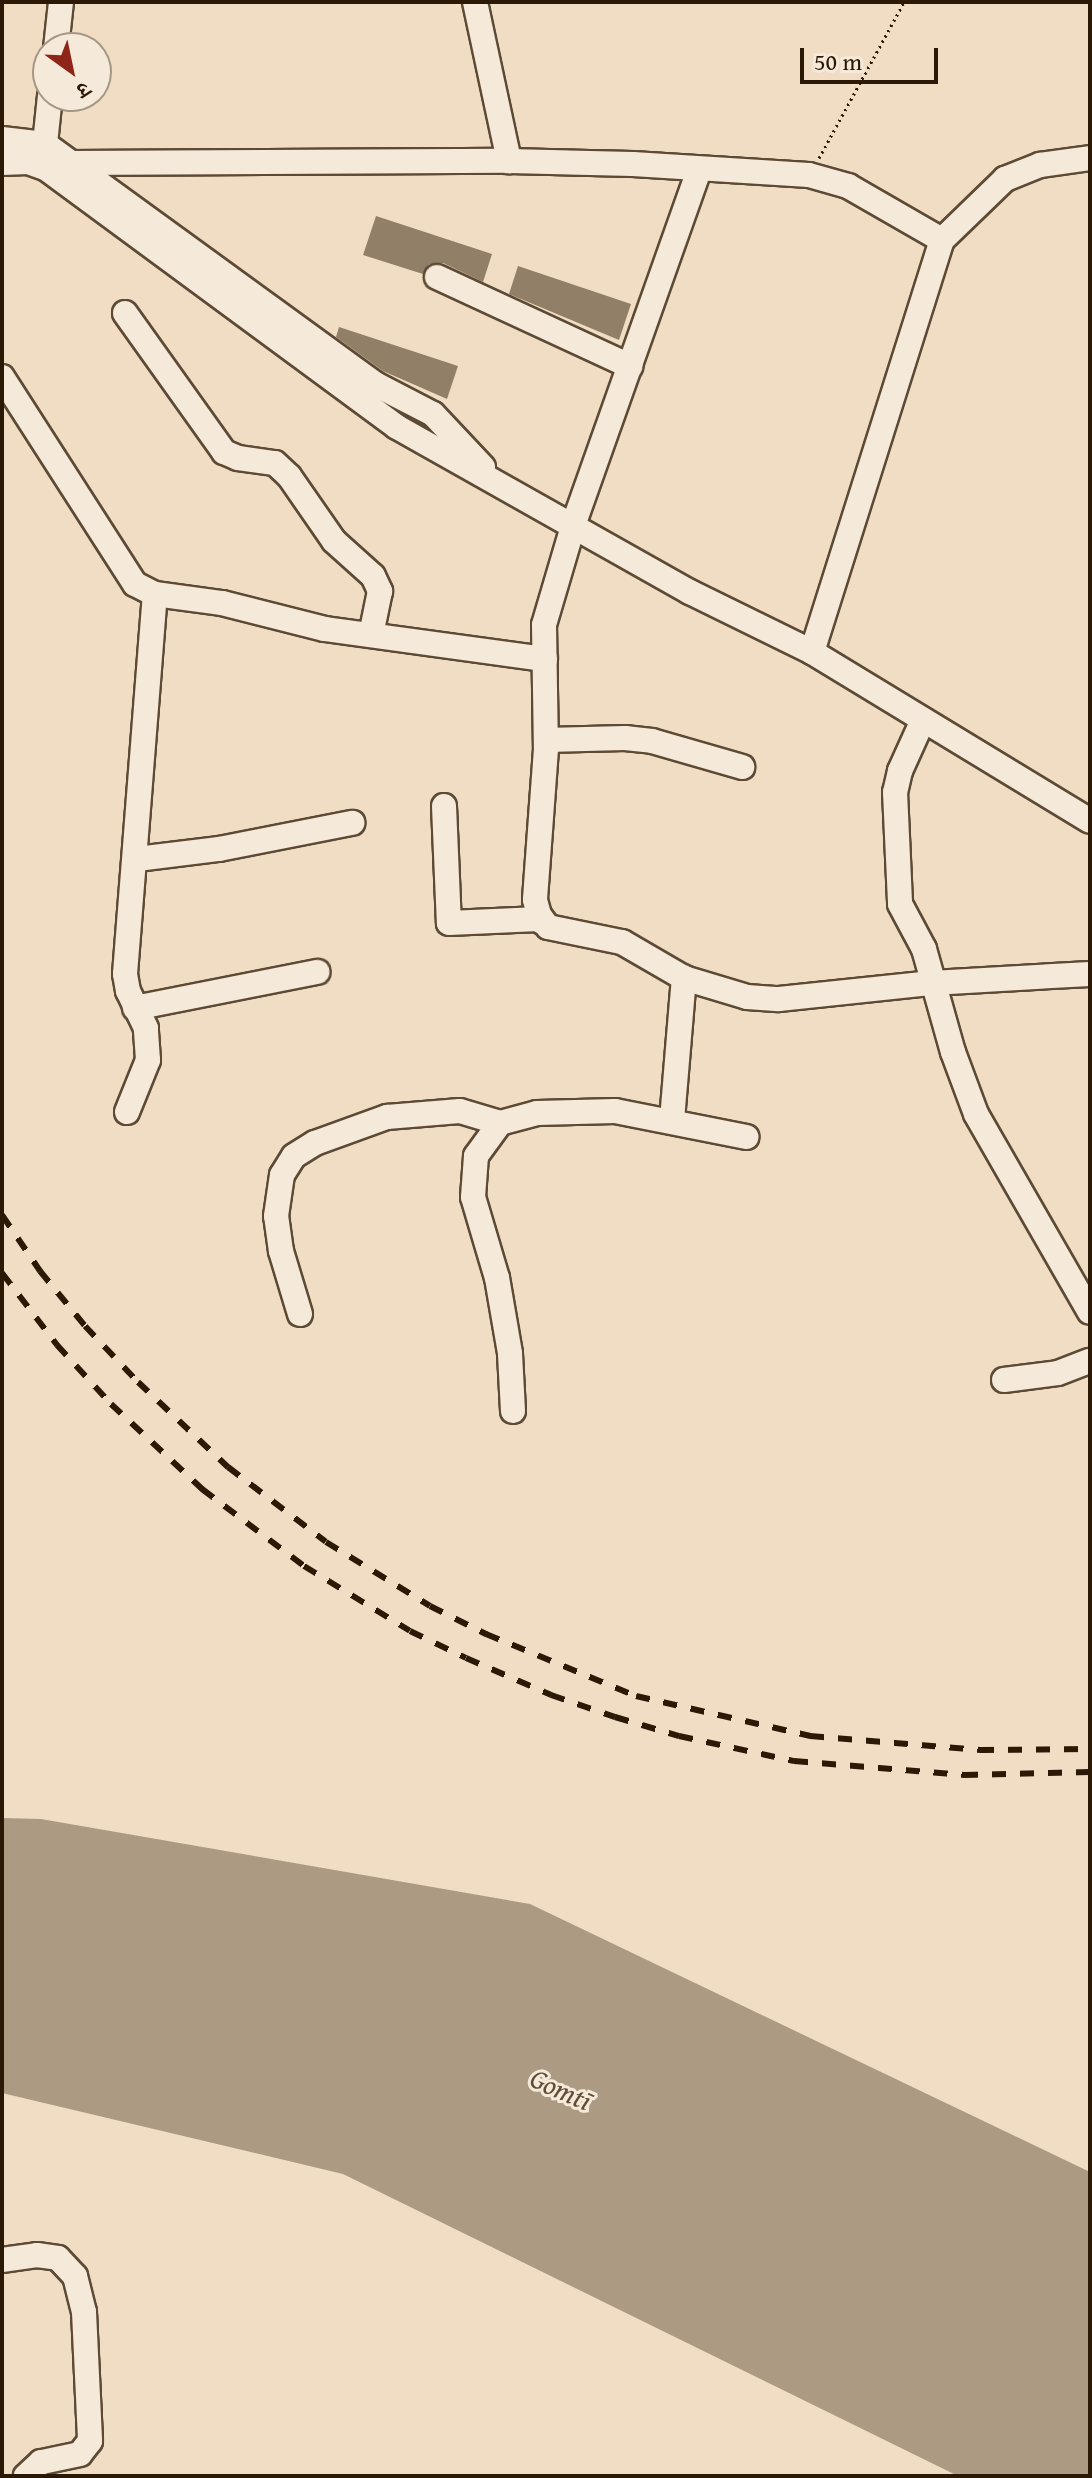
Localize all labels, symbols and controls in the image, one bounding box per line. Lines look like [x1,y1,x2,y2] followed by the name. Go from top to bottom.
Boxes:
[32,32,112,112] north arrow
[804,32,942,82] scale bar
[814,44,862,79] text: 50 m
[71,74,97,107] text: उ
[525,2061,597,2117] water label: Gomtī

